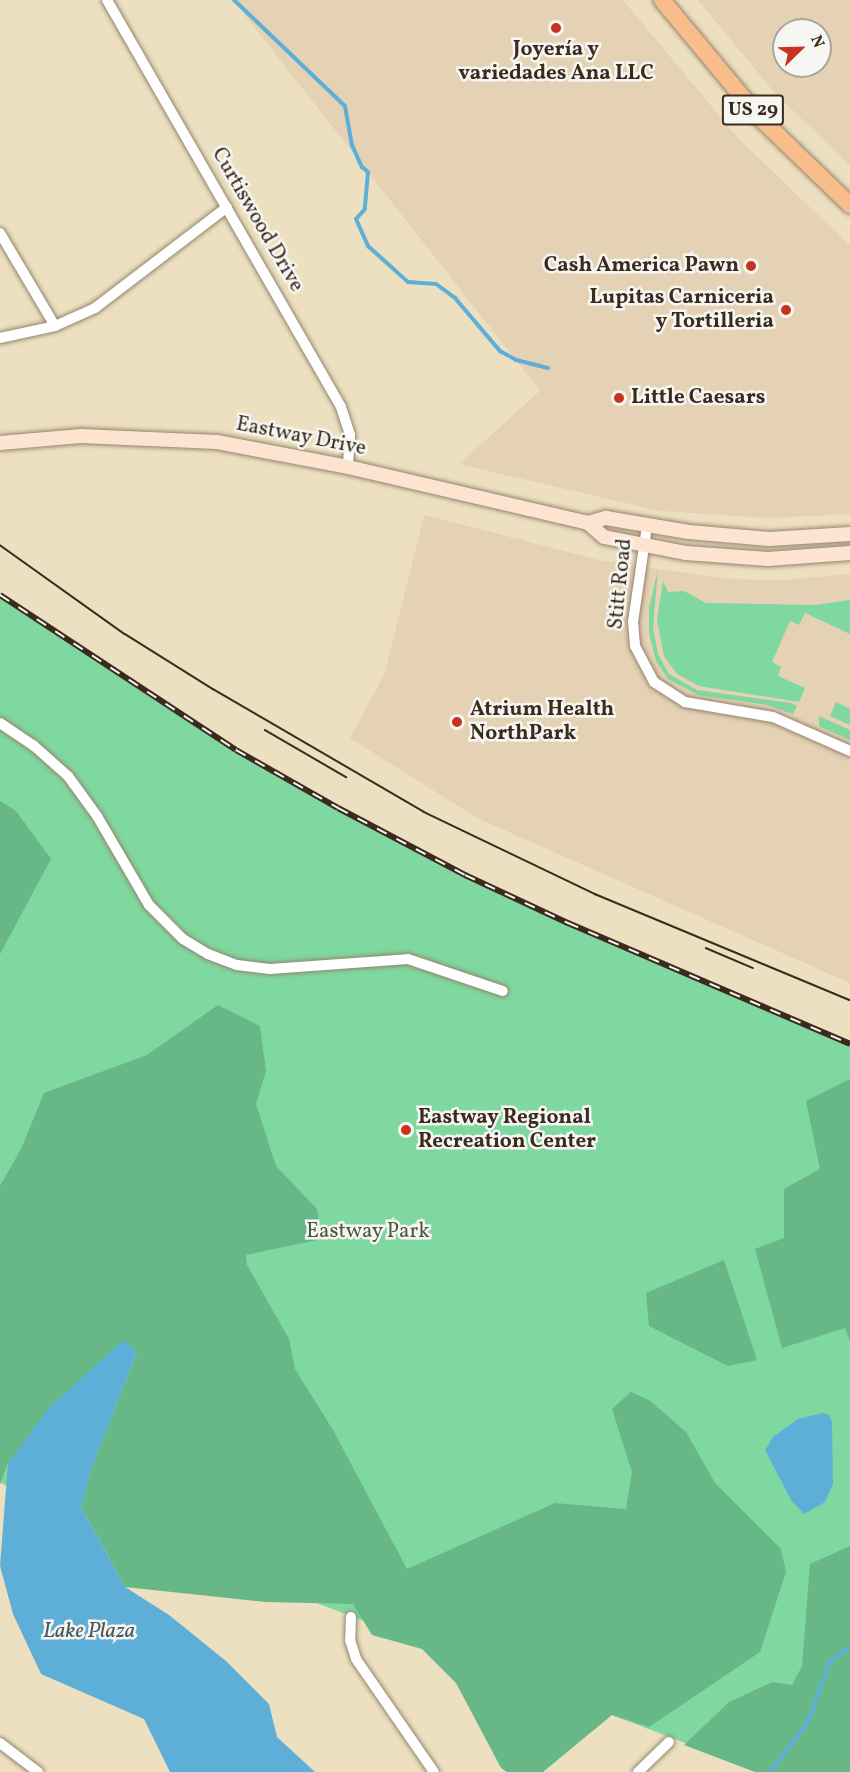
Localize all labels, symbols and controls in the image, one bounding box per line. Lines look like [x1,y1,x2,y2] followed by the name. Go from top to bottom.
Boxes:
[772,18,832,78] north arrow
[549,21,563,35] marker: Joyería y variedades Ana LLC
[804,32,829,51] text: N
[458,37,654,87] place label: Joyería y variedades Ana LLC
[722,93,784,127] road number: US 29
[206,143,308,297] street label: Curtiswood Drive
[544,253,739,279] place label: Cash America Pawn
[744,259,758,273] marker: Cash America Pawn
[589,285,774,335] place label: Lupitas Carniceria y Tortilleria
[779,303,793,317] marker: Lupitas Carniceria y Tortilleria
[631,385,765,411] place label: Little Caesars
[612,391,626,405] marker: Little Caesars
[234,412,368,462] street label: Eastway Drive
[604,537,638,631] street label: Stitt Road
[470,697,614,747] place label: Atrium Health NorthPark
[448,713,466,731] marker: Atrium Health NorthPark
[418,1105,596,1155] place label: Eastway Regional Recreation Center
[399,1123,413,1137] marker: Eastway Regional Recreation Center
[306,1219,430,1245] park label: Eastway Park
[43,1619,135,1645] water label: Lake Plaza

